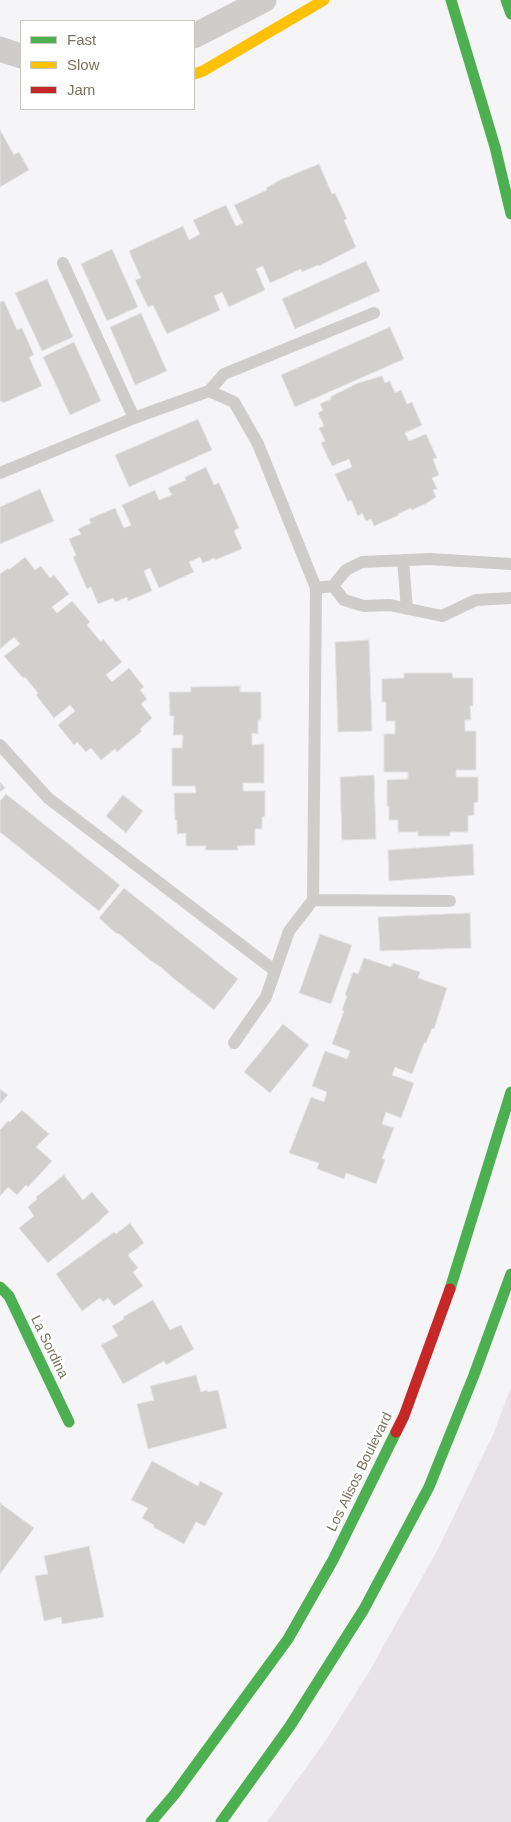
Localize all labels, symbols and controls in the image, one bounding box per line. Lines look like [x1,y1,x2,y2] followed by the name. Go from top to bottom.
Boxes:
[20,20,195,110] legend
[67,31,96,48] text: Fast
[67,56,100,73] text: Slow
[67,81,95,98] text: Jam
[27,1313,71,1381] street label: La Sordina
[324,1410,396,1534] street label: Los Alisos Boulevard

